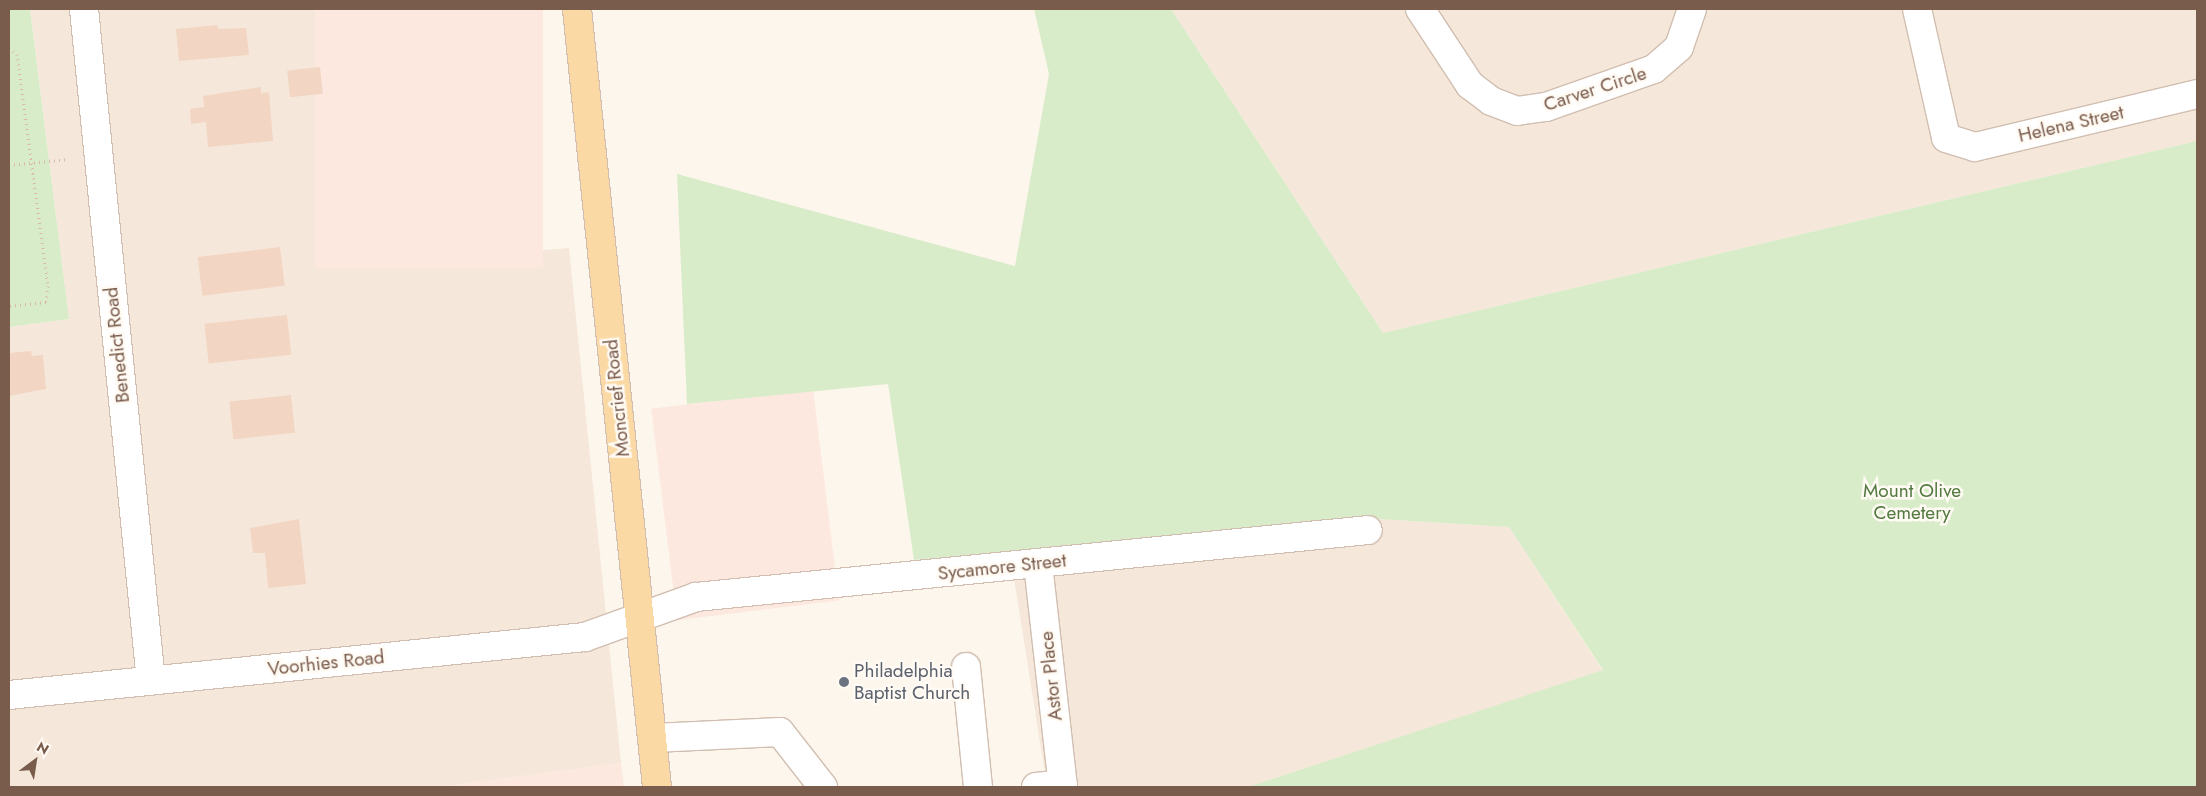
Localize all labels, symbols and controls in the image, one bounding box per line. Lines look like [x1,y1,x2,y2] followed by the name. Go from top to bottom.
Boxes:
[1541,62,1649,116] street label: Carver Circle
[2016,101,2126,147] street label: Helena Street
[100,286,134,404] street label: Benedict Road
[599,338,635,458] street label: Moncrief Road
[1863,480,1961,524] park label: Mount Olive Cemetery
[937,549,1067,585] street label: Sycamore Street
[1035,630,1067,722] street label: Astor Place
[266,646,386,680] street label: Voorhies Road
[854,660,970,704] place label: Philadelphia Baptist Church
[838,676,850,688] marker: Philadelphia Baptist Church
[10,736,60,786] north arrow
[33,737,53,760] text: N

